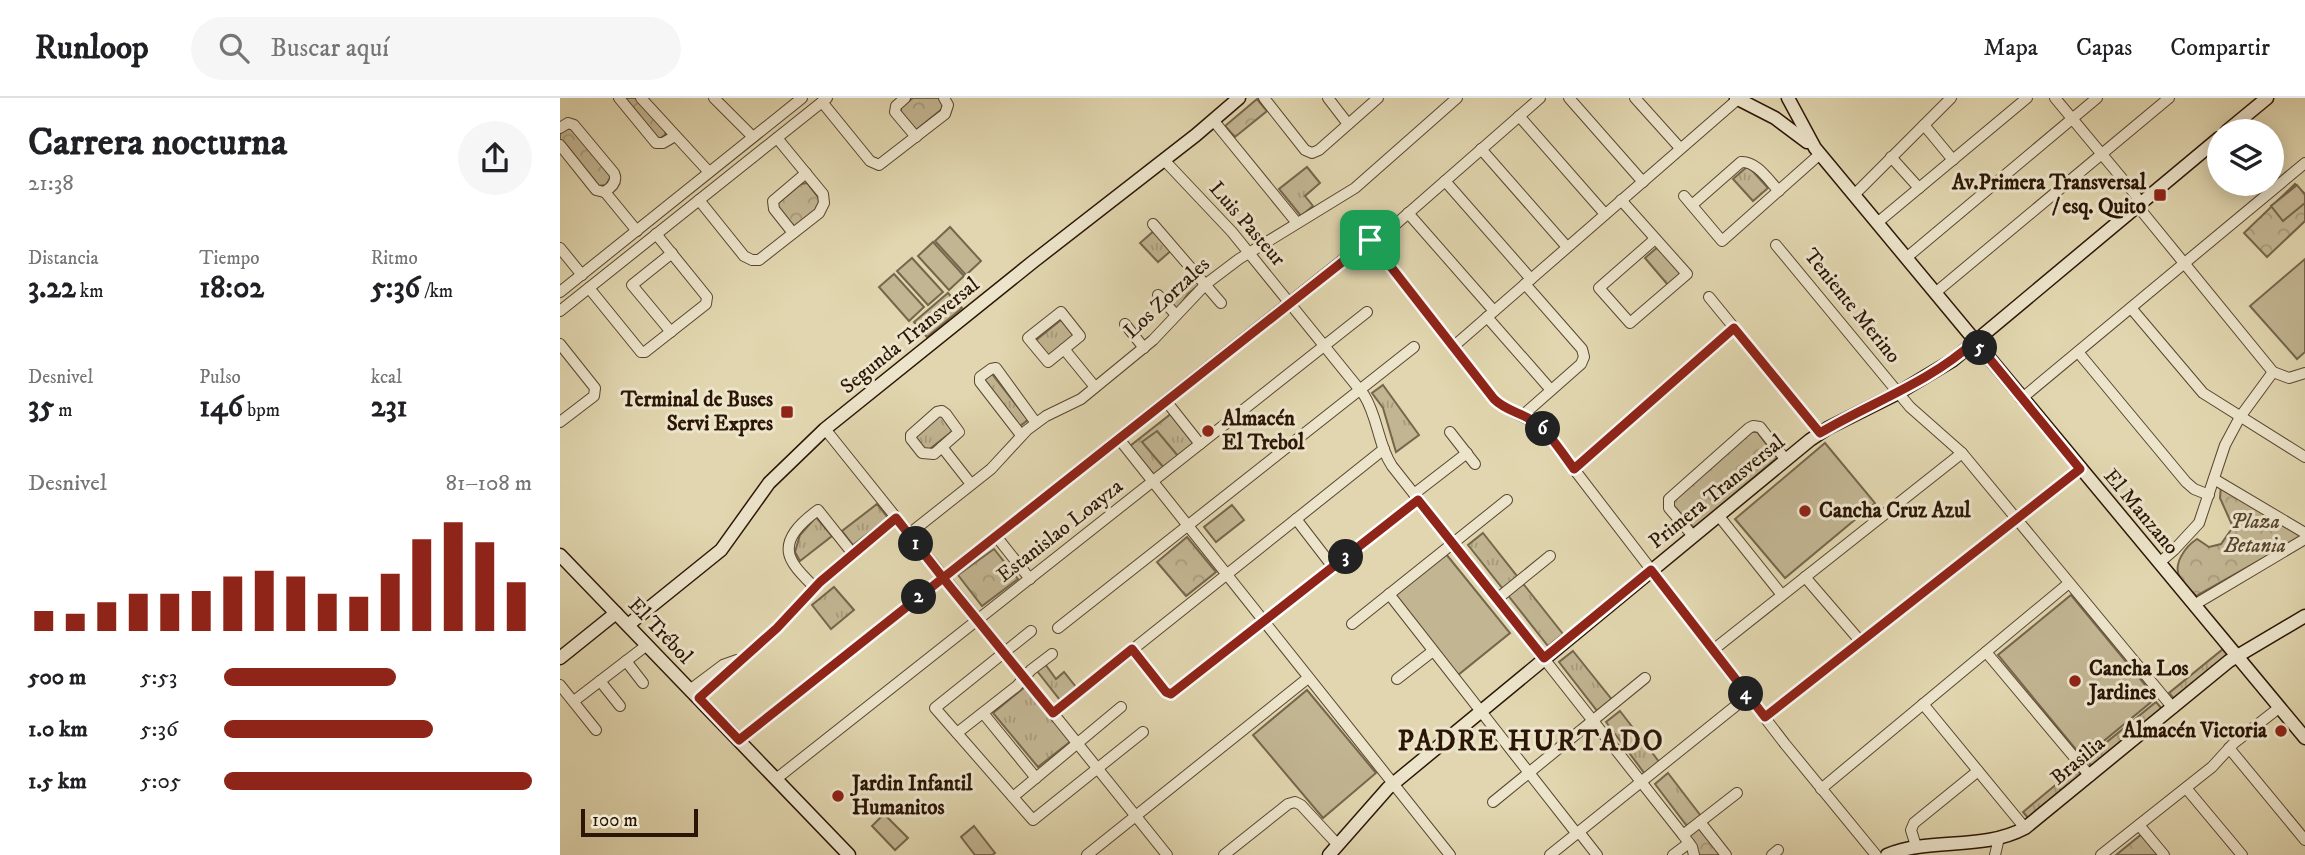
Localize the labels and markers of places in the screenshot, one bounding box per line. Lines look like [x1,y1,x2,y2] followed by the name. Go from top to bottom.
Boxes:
[1951,170,2147,220] place label: Av.Primera Transversal / esq. Quito
[2152,187,2168,203] marker: Av.Primera Transversal / esq. Quito
[1340,210,1400,270] pin
[1962,330,1998,366] pin: 5
[620,387,773,437] place label: Terminal de Buses Servi Expres
[779,404,795,420] marker: Terminal de Buses Servi Expres
[1221,406,1305,456] place label: Almacén El Trebol
[1525,412,1560,446] pin: 6
[1200,423,1216,439] marker: Almacén El Trebol
[1819,498,1971,524] place label: Cancha Cruz Azul
[1797,503,1813,519] marker: Cancha Cruz Azul
[898,526,934,562] pin: 1
[1328,540,1364,574] pin: 3
[902,580,936,614] pin: 2
[2087,656,2189,706] place label: Cancha Los Jardines
[2067,673,2083,689] marker: Cancha Los Jardines
[1728,676,1764,712] pin: 4
[2122,718,2268,744] place label: Almacén Victoria
[2273,723,2289,739] marker: Almacén Victoria
[850,771,973,821] place label: Jardin Infantil Humanitos
[830,788,846,804] marker: Jardin Infantil Humanitos

